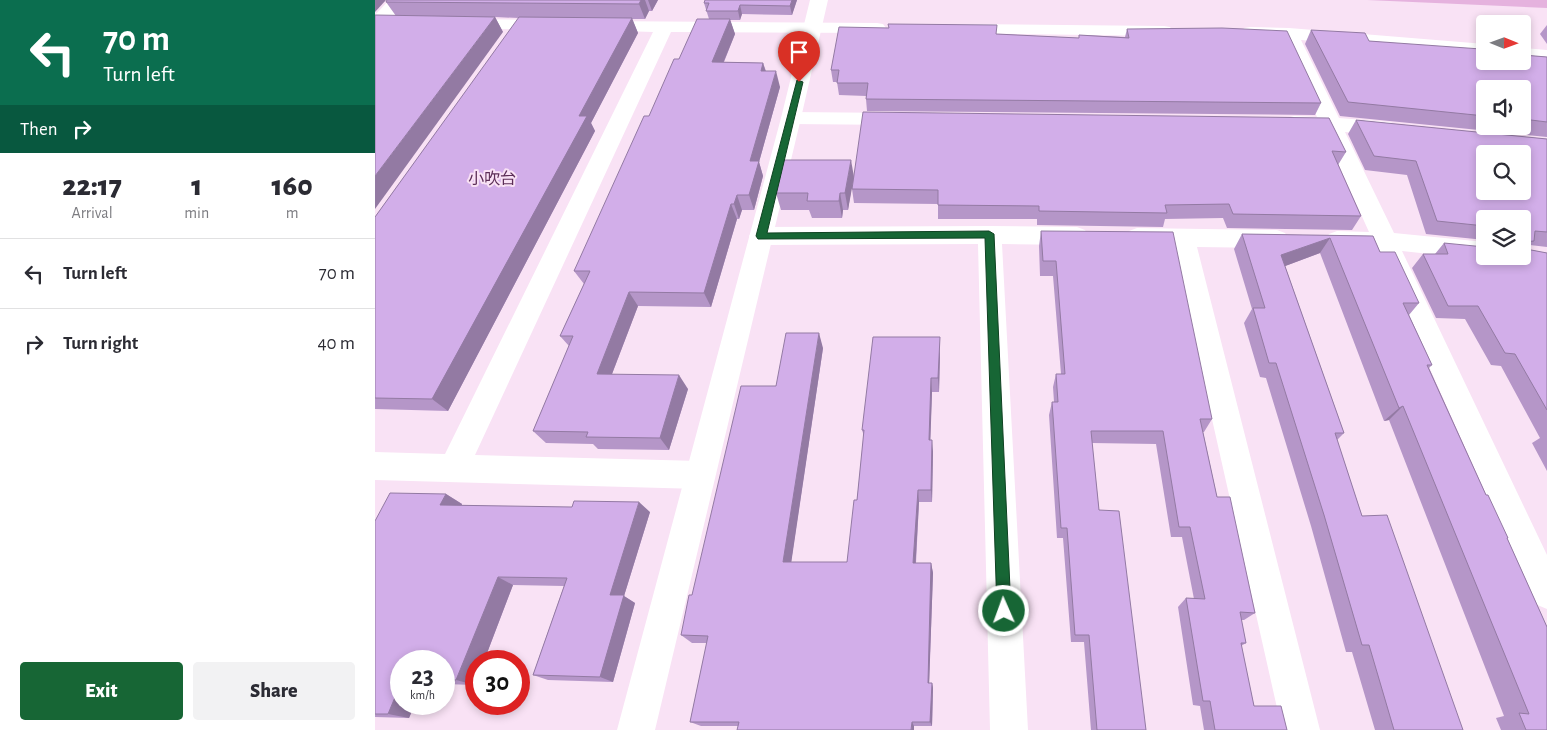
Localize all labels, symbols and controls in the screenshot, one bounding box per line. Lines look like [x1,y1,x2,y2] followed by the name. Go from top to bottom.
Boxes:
[1476,15,1531,70] north arrow
[1476,15,1531,265] map controls
[20,20,85,85] icon: left
[103,22,170,57] text: 70 m
[778,31,820,82] pin
[785,38,813,66] icon: arrive
[103,63,175,85] text: Turn left
[1476,80,1531,135] button: sound
[68,115,96,143] icon: right
[20,120,58,139] text: Then
[1476,145,1531,200] button: search
[468,170,516,187] district label: 小吹台
[62,171,122,201] text: 22:17
[191,171,202,201] text: 1
[271,171,313,201] text: 160
[72,205,113,221] text: Arrival
[184,205,209,221] text: min
[286,205,299,221] text: m
[1476,210,1531,265] button: layers
[20,260,48,288] icon: left
[63,264,127,283] text: Turn left
[319,264,355,283] text: 70 m
[20,330,48,358] icon: right
[63,334,138,353] text: Turn right
[317,334,355,353] text: 40 m
[977,584,1029,636] position arrow
[465,650,530,715] speed limit sign: 30
[20,662,183,720] button: Exit
[193,662,355,720] button: Share
[411,664,434,689] text: 23
[410,689,435,701] text: km/h

